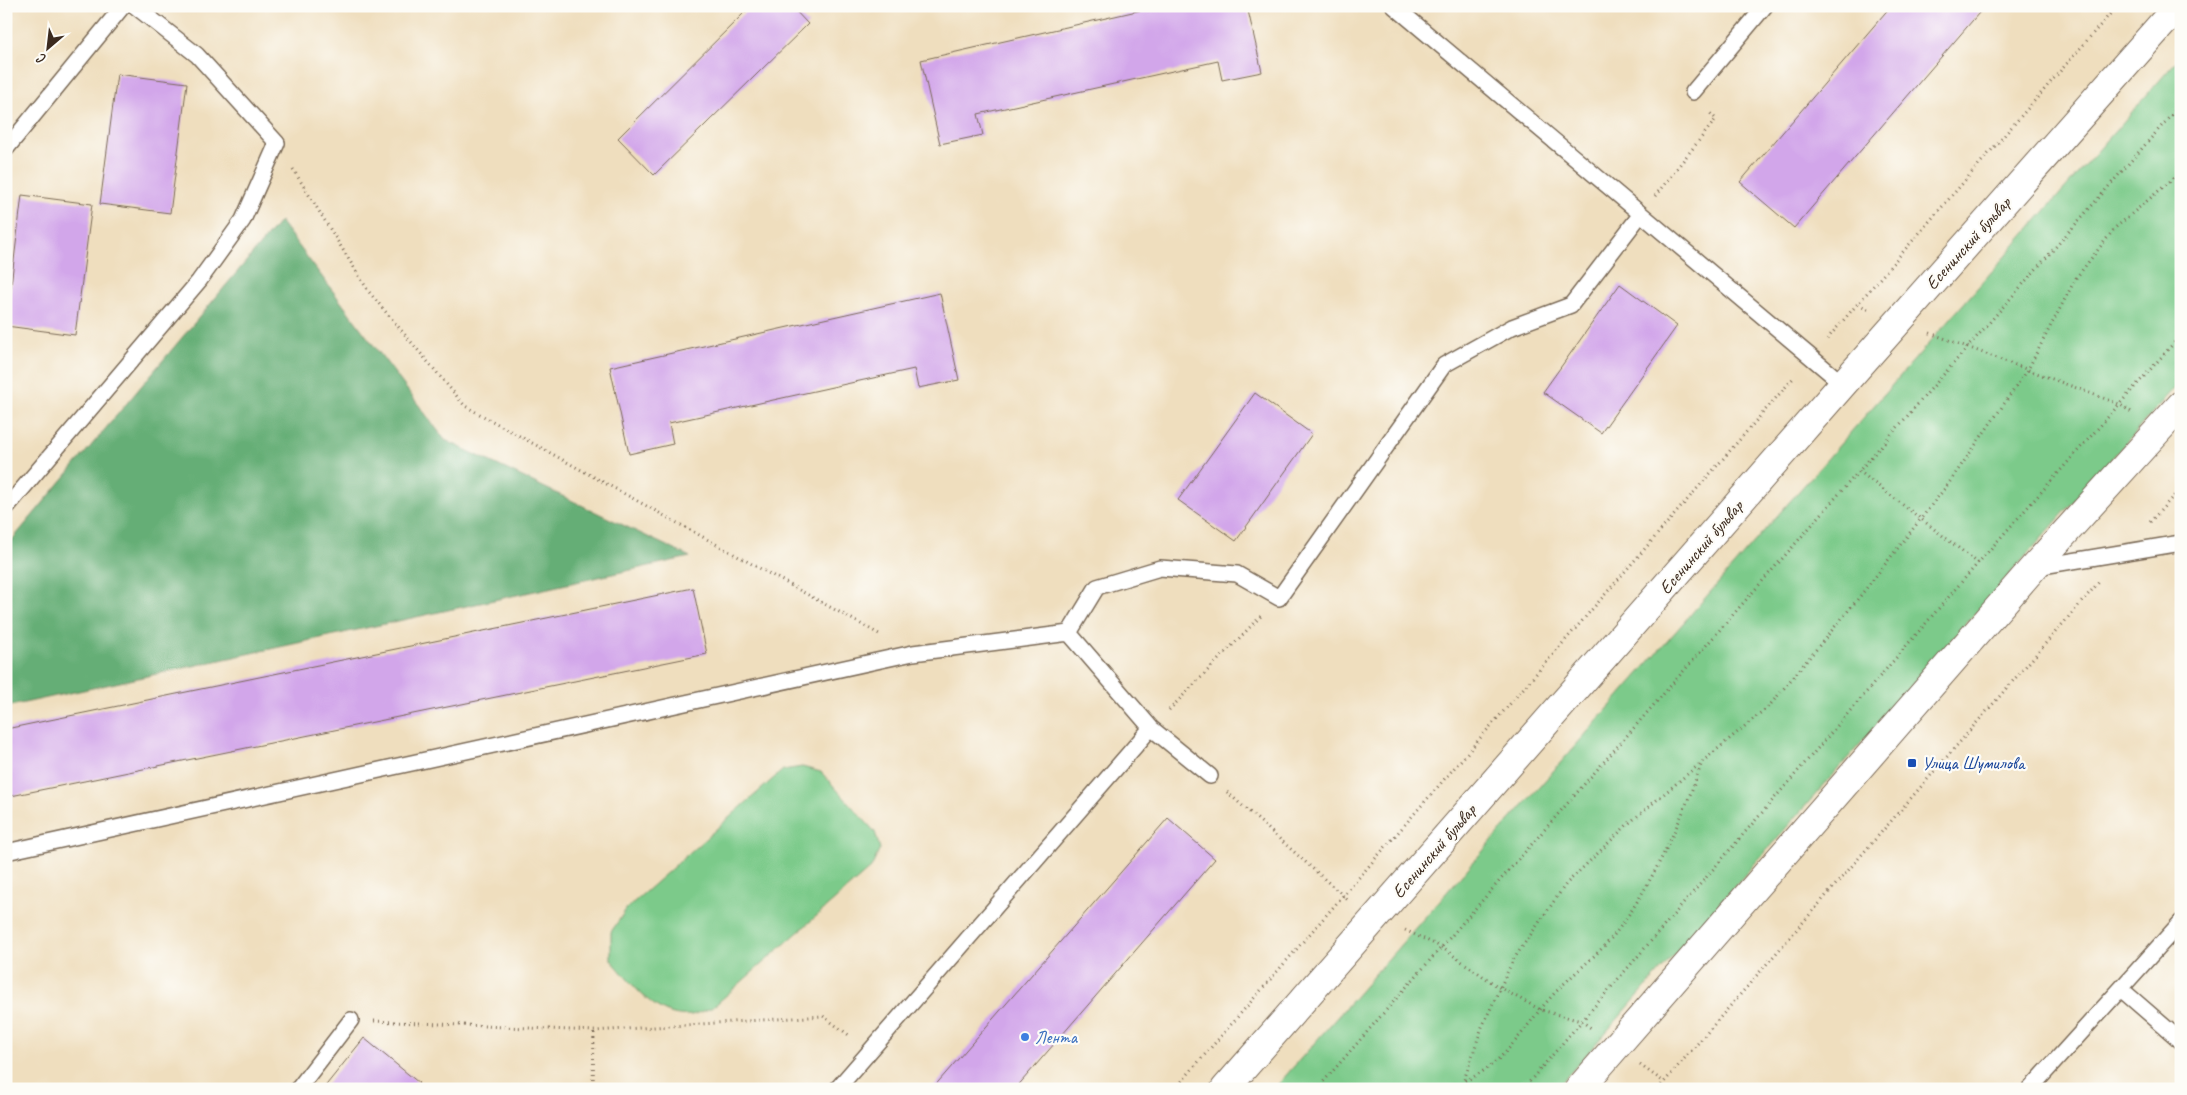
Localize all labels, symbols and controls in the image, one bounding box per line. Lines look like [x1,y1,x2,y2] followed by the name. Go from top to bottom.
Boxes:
[22,22,72,72] north arrow
[33,49,49,68] text: С
[1921,191,2016,294] street label: Есенинский бульвар
[1654,495,1749,599] street label: Есенинский бульвар
[1922,752,2026,774] place label: Улица Шумилова
[1906,757,1918,769] marker: Улица Шумилова
[1387,799,1482,903] street label: Есенинский бульвар
[1035,1026,1079,1048] place label: Лента
[1019,1031,1031,1043] marker: Лента

